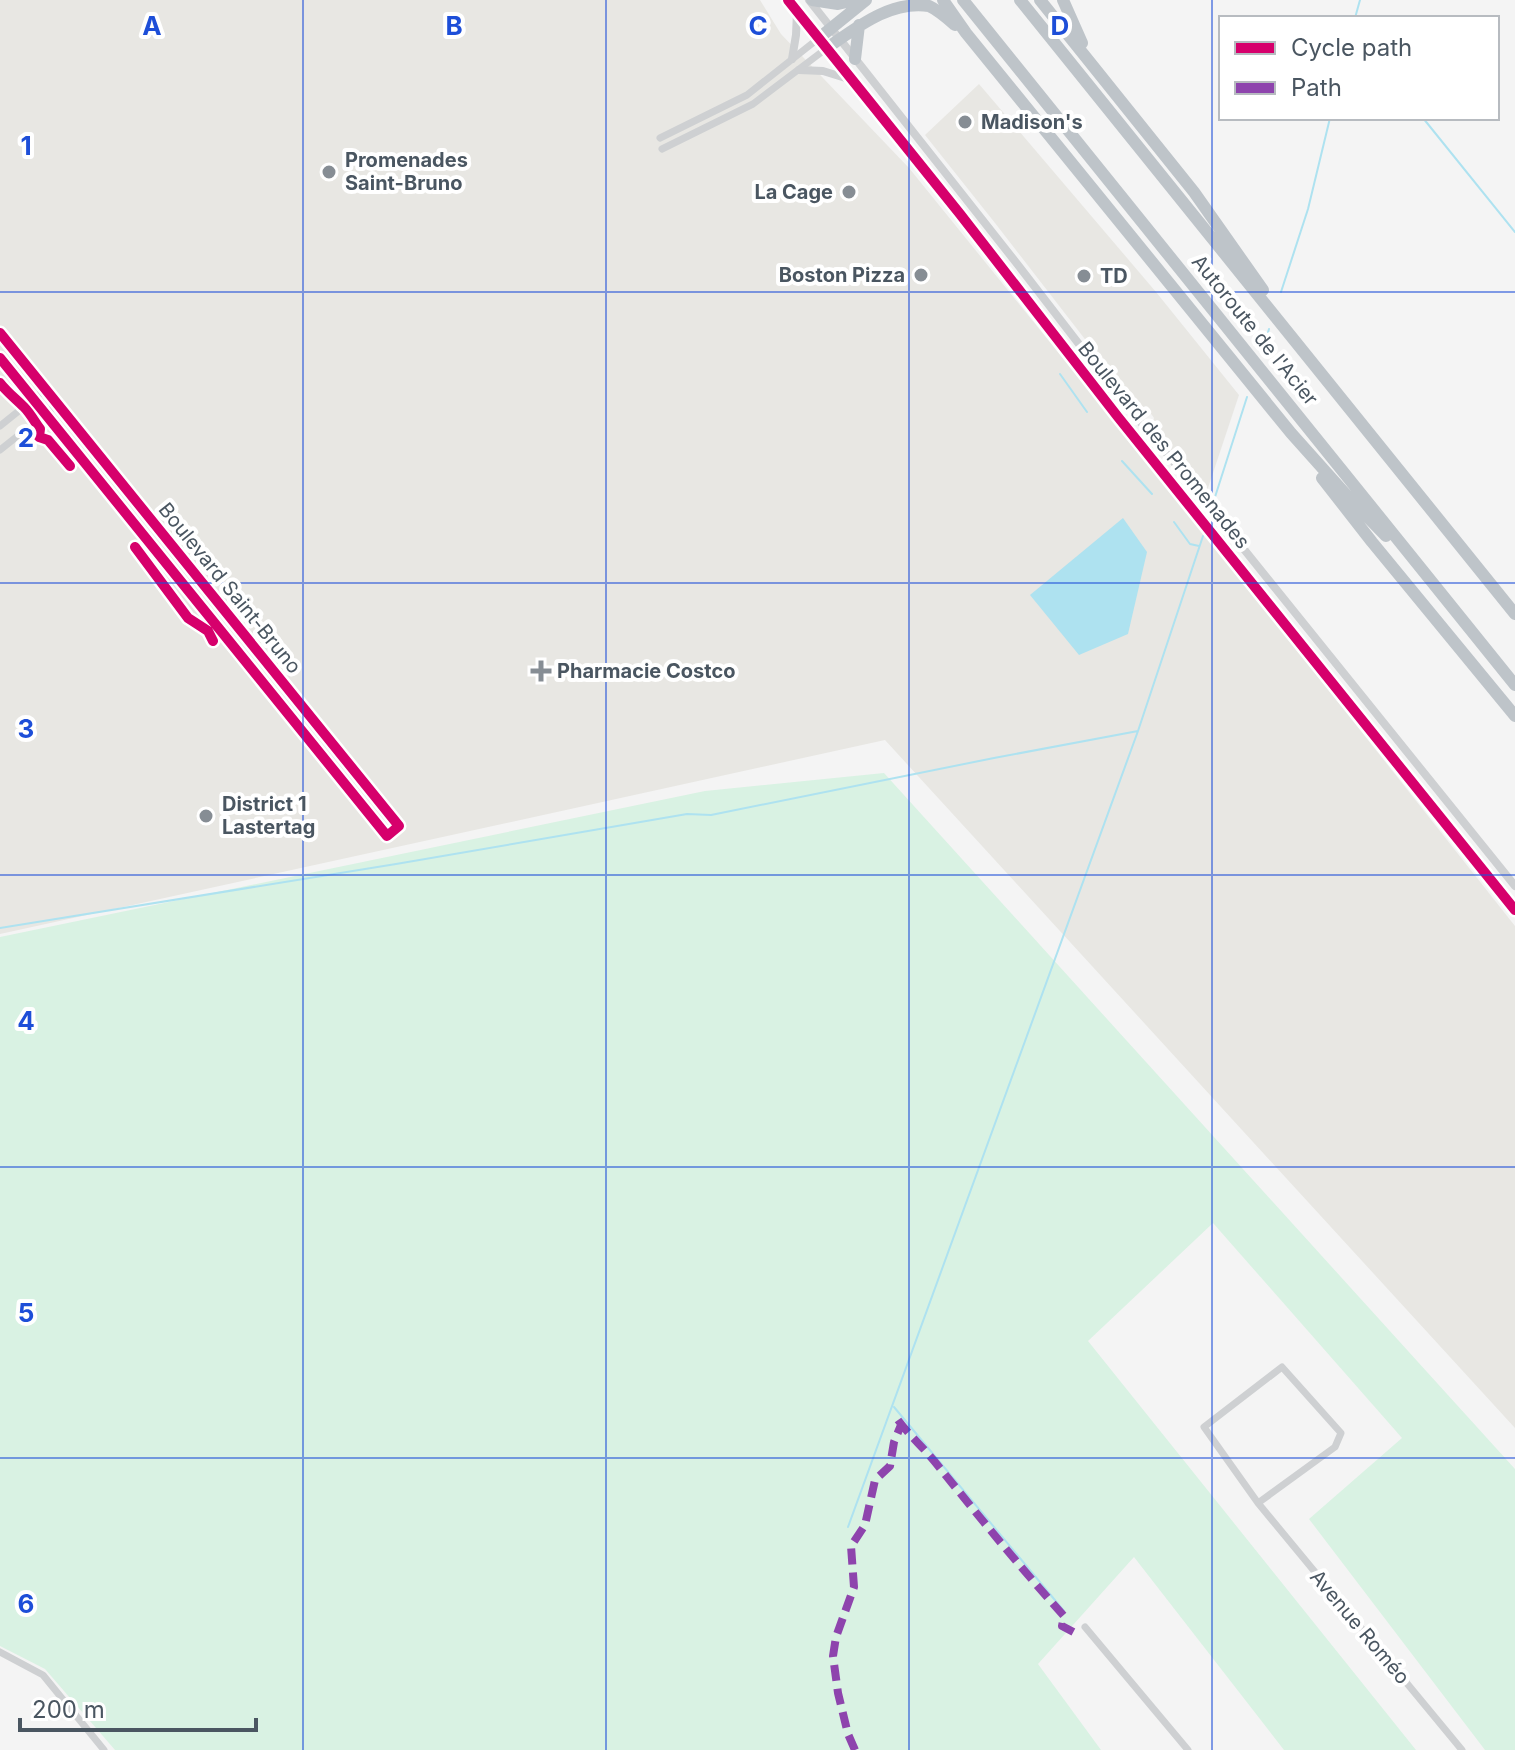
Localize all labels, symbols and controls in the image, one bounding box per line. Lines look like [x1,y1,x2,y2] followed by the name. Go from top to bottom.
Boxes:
[142,10,162,41] text: A
[445,10,463,41] text: B
[748,10,768,41] text: C
[1051,10,1069,41] text: D
[1219,16,1499,120] legend
[1291,33,1412,62] text: Cycle path
[1291,73,1342,102] text: Path
[981,110,1083,134] place label: Madison's
[956,113,974,131] marker: Madison's
[20,130,32,161] text: 1
[345,148,468,195] place label: Promenades Saint-Bruno
[320,163,338,181] marker: Promenades Saint-Bruno
[754,180,833,204] place label: La Cage
[840,183,858,201] marker: La Cage
[1187,250,1323,410] street label: Autoroute de l'Acier
[779,263,905,287] place label: Boston Pizza
[1100,264,1128,288] place label: TD
[912,266,930,284] marker: Boston Pizza
[1075,267,1093,285] marker: TD
[1073,337,1255,553] street label: Boulevard des Promenades
[18,422,34,453] text: 2
[154,498,306,678] street label: Boulevard Saint-Bruno
[557,659,735,683] place label: Pharmacie Costco
[532,662,550,680] marker: Pharmacie Costco
[18,713,34,744] text: 3
[222,792,315,839] place label: District 1 Lastertag
[197,807,215,825] marker: District 1 Lastertag
[17,1005,35,1036] text: 4
[18,1297,34,1328] text: 5
[1305,1565,1415,1689] street label: Avenue Roméo
[18,1588,34,1619] text: 6
[20,1682,256,1732] scale bar
[32,1695,105,1724] text: 200 m

